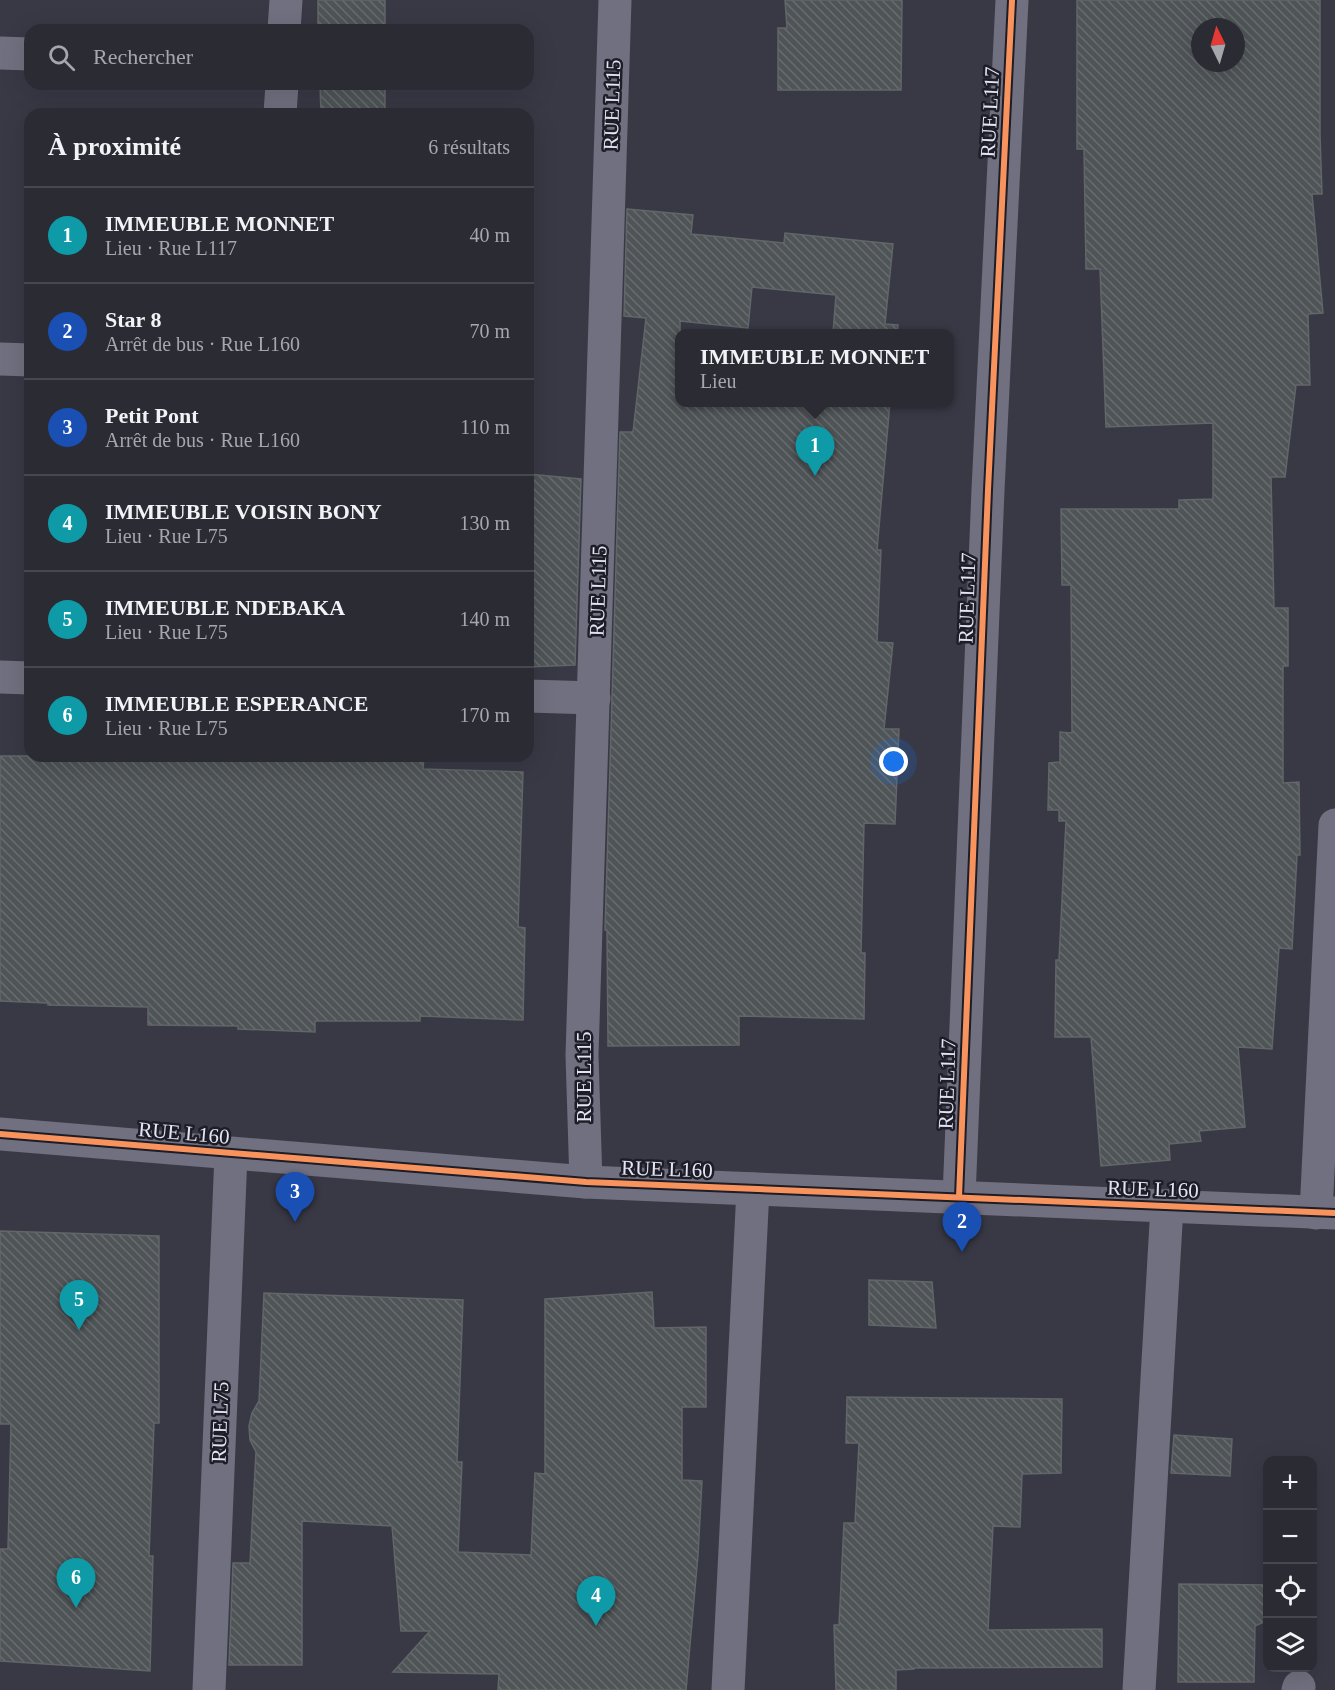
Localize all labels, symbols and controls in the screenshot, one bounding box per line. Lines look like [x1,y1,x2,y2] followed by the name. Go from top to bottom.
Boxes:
[1191,18,1245,72] north arrow
[24,24,534,90] search box
[45,41,78,74] icon: search
[93,44,193,69] text: Rechercher
[598,59,626,151] street label: RUE L115
[976,66,1004,158] street label: RUE L117
[48,132,181,161] text: À proximité
[428,136,510,158] text: 6 résultats
[105,211,334,236] text: IMMEUBLE MONNET
[63,224,73,246] text: 1
[469,224,510,246] text: 40 m
[105,237,237,259] text: Lieu · Rue L117
[105,307,161,332] text: Star 8
[63,320,73,342] text: 2
[469,320,510,342] text: 70 m
[675,329,954,407] popup
[105,333,300,355] text: Arrêt de bus · Rue L160
[700,344,929,369] text: IMMEUBLE MONNET
[700,370,737,392] text: Lieu
[105,403,198,428] text: Petit Pont
[63,416,73,438] text: 3
[460,416,510,438] text: 110 m
[796,426,834,476] pin: 1
[105,429,300,451] text: Arrêt de bus · Rue L160
[105,499,382,524] text: IMMEUBLE VOISIN BONY
[63,512,73,534] text: 4
[459,512,510,534] text: 130 m
[105,525,228,547] text: Lieu · Rue L75
[584,545,612,637] street label: RUE L115
[953,552,981,644] street label: RUE L117
[105,595,345,620] text: IMMEUBLE NDEBAKA
[63,608,73,630] text: 5
[459,608,510,630] text: 140 m
[105,621,228,643] text: Lieu · Rue L75
[105,691,368,716] text: IMMEUBLE ESPERANCE
[63,704,73,726] text: 6
[459,704,510,726] text: 170 m
[105,717,228,739] text: Lieu · Rue L75
[879,747,908,776] your location
[572,1032,596,1122] street label: RUE L115
[933,1038,961,1130] street label: RUE L117
[137,1117,231,1149] street label: RUE L160
[621,1155,713,1183] street label: RUE L160
[276,1172,314,1222] pin: 3
[1107,1175,1199,1203] street label: RUE L160
[942,1202,982,1252] pin: 2
[60,1280,98,1330] pin: 5
[207,1381,233,1463] street label: RUE L75
[1263,1456,1317,1672] map controls
[1263,1456,1317,1510] button: +
[1263,1510,1317,1564] button: −
[56,1558,96,1608] pin: 6
[1263,1564,1317,1618] button: locate
[576,1576,616,1626] pin: 4
[1263,1618,1317,1672] button: layers

